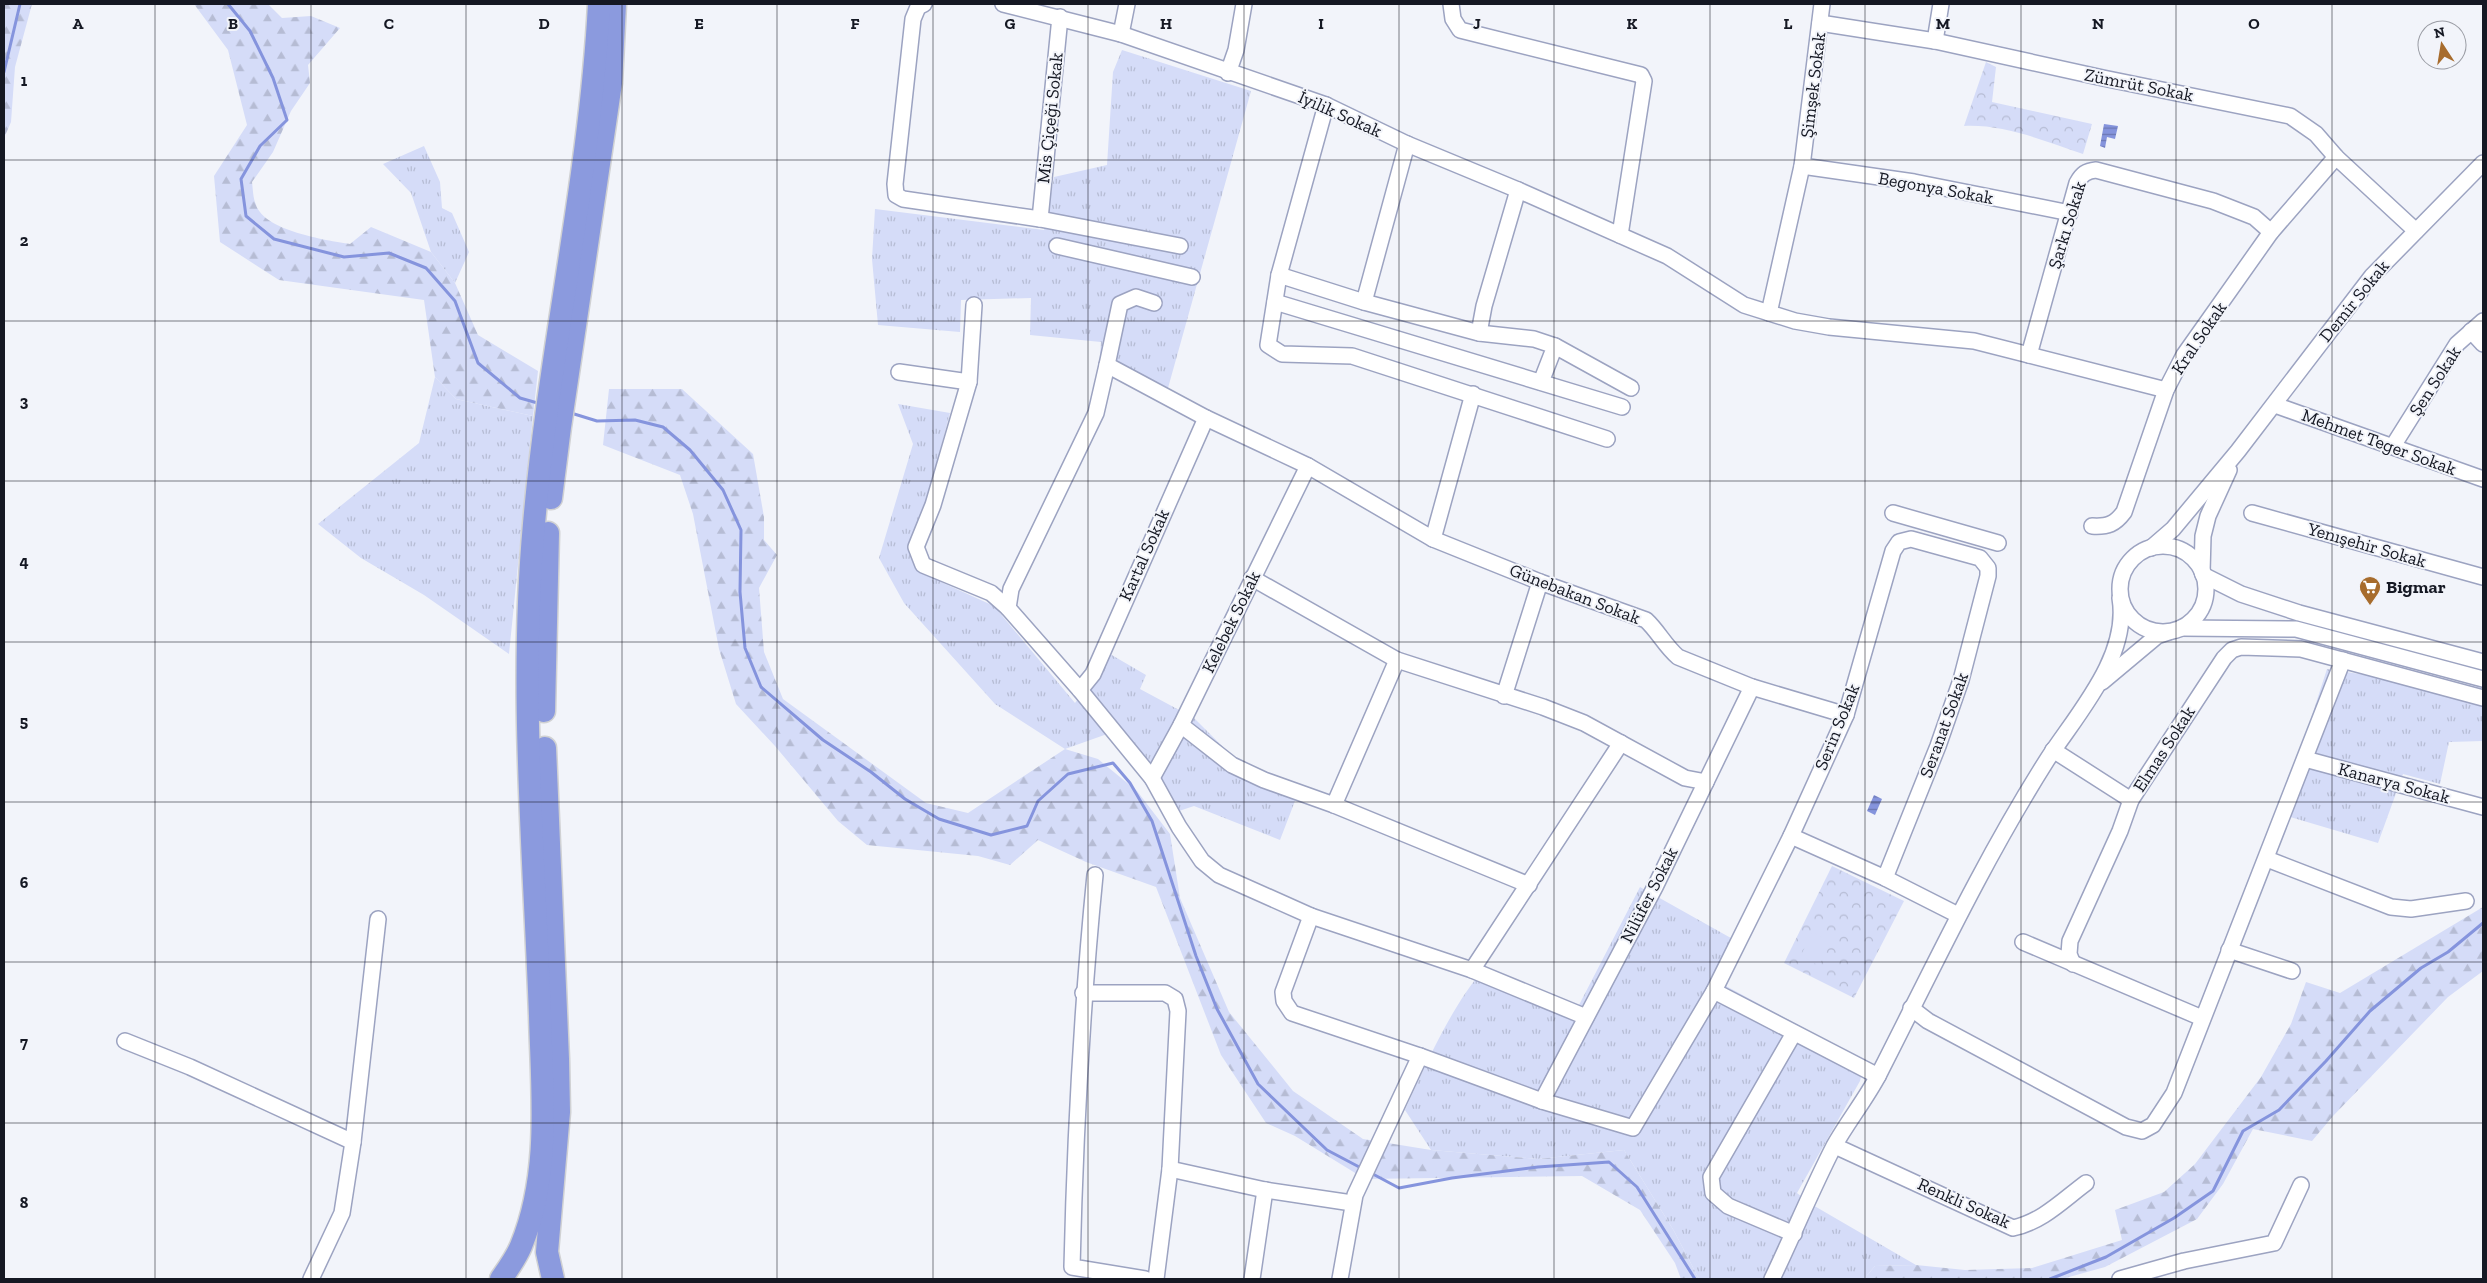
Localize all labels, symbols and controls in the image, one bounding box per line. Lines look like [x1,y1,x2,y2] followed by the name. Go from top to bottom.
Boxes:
[73,14,84,33] text: A
[228,14,238,33] text: B
[384,14,394,33] text: C
[538,14,550,33] text: D
[694,14,704,33] text: E
[850,14,860,33] text: F
[1005,14,1016,33] text: G
[1160,14,1172,33] text: H
[1318,14,1324,33] text: I
[1473,14,1481,33] text: J
[1627,14,1638,33] text: K
[1784,14,1793,33] text: L
[1936,14,1950,33] text: M
[2092,14,2104,33] text: N
[2248,14,2260,33] text: O
[2417,20,2467,70] north arrow
[2432,23,2447,42] text: N
[1796,30,1830,139] street label: Şimşek Sokak
[1032,51,1068,185] street label: Mis Çiçeği Sokak
[2083,64,2196,106] street label: Zümrüt Sokak
[21,71,28,90] text: 1
[1295,86,1386,142] street label: İyilik Sokak
[1877,167,1996,209] street label: Begonya Sokak
[2043,178,2091,271] street label: Şarkı Sokak
[20,231,29,250] text: 2
[2314,255,2394,347] street label: Demir Sokak
[2167,297,2232,379] street label: Kral Sokak
[2404,341,2466,420] street label: Şen Sokak
[20,392,29,411] text: 3
[2299,404,2460,480] street label: Mehmet Teger Sokak
[1114,505,1174,604] street label: Kartal Sokak
[2304,517,2430,573] street label: Yenışehir Sokak
[19,552,29,571] text: 4
[1506,559,1644,629] street label: Günebakan Sokak
[1197,567,1265,677] street label: Kelebek Sokak
[2358,575,2382,606] supermarket icon: Bigmar
[2386,576,2446,598] place label: Bigmar
[1915,669,1973,781] street label: Seranat Sokak
[1810,680,1865,773] street label: Serin Sokak
[2128,701,2200,796] street label: Elmas Sokak
[20,712,28,731] text: 5
[2336,757,2453,809] street label: Kanarya Sokak
[1615,843,1683,947] street label: Nilüfer Sokak
[20,873,29,892] text: 6
[20,1033,28,1052] text: 7
[1914,1173,2014,1233] street label: Renkli Sokak
[20,1193,29,1212] text: 8

